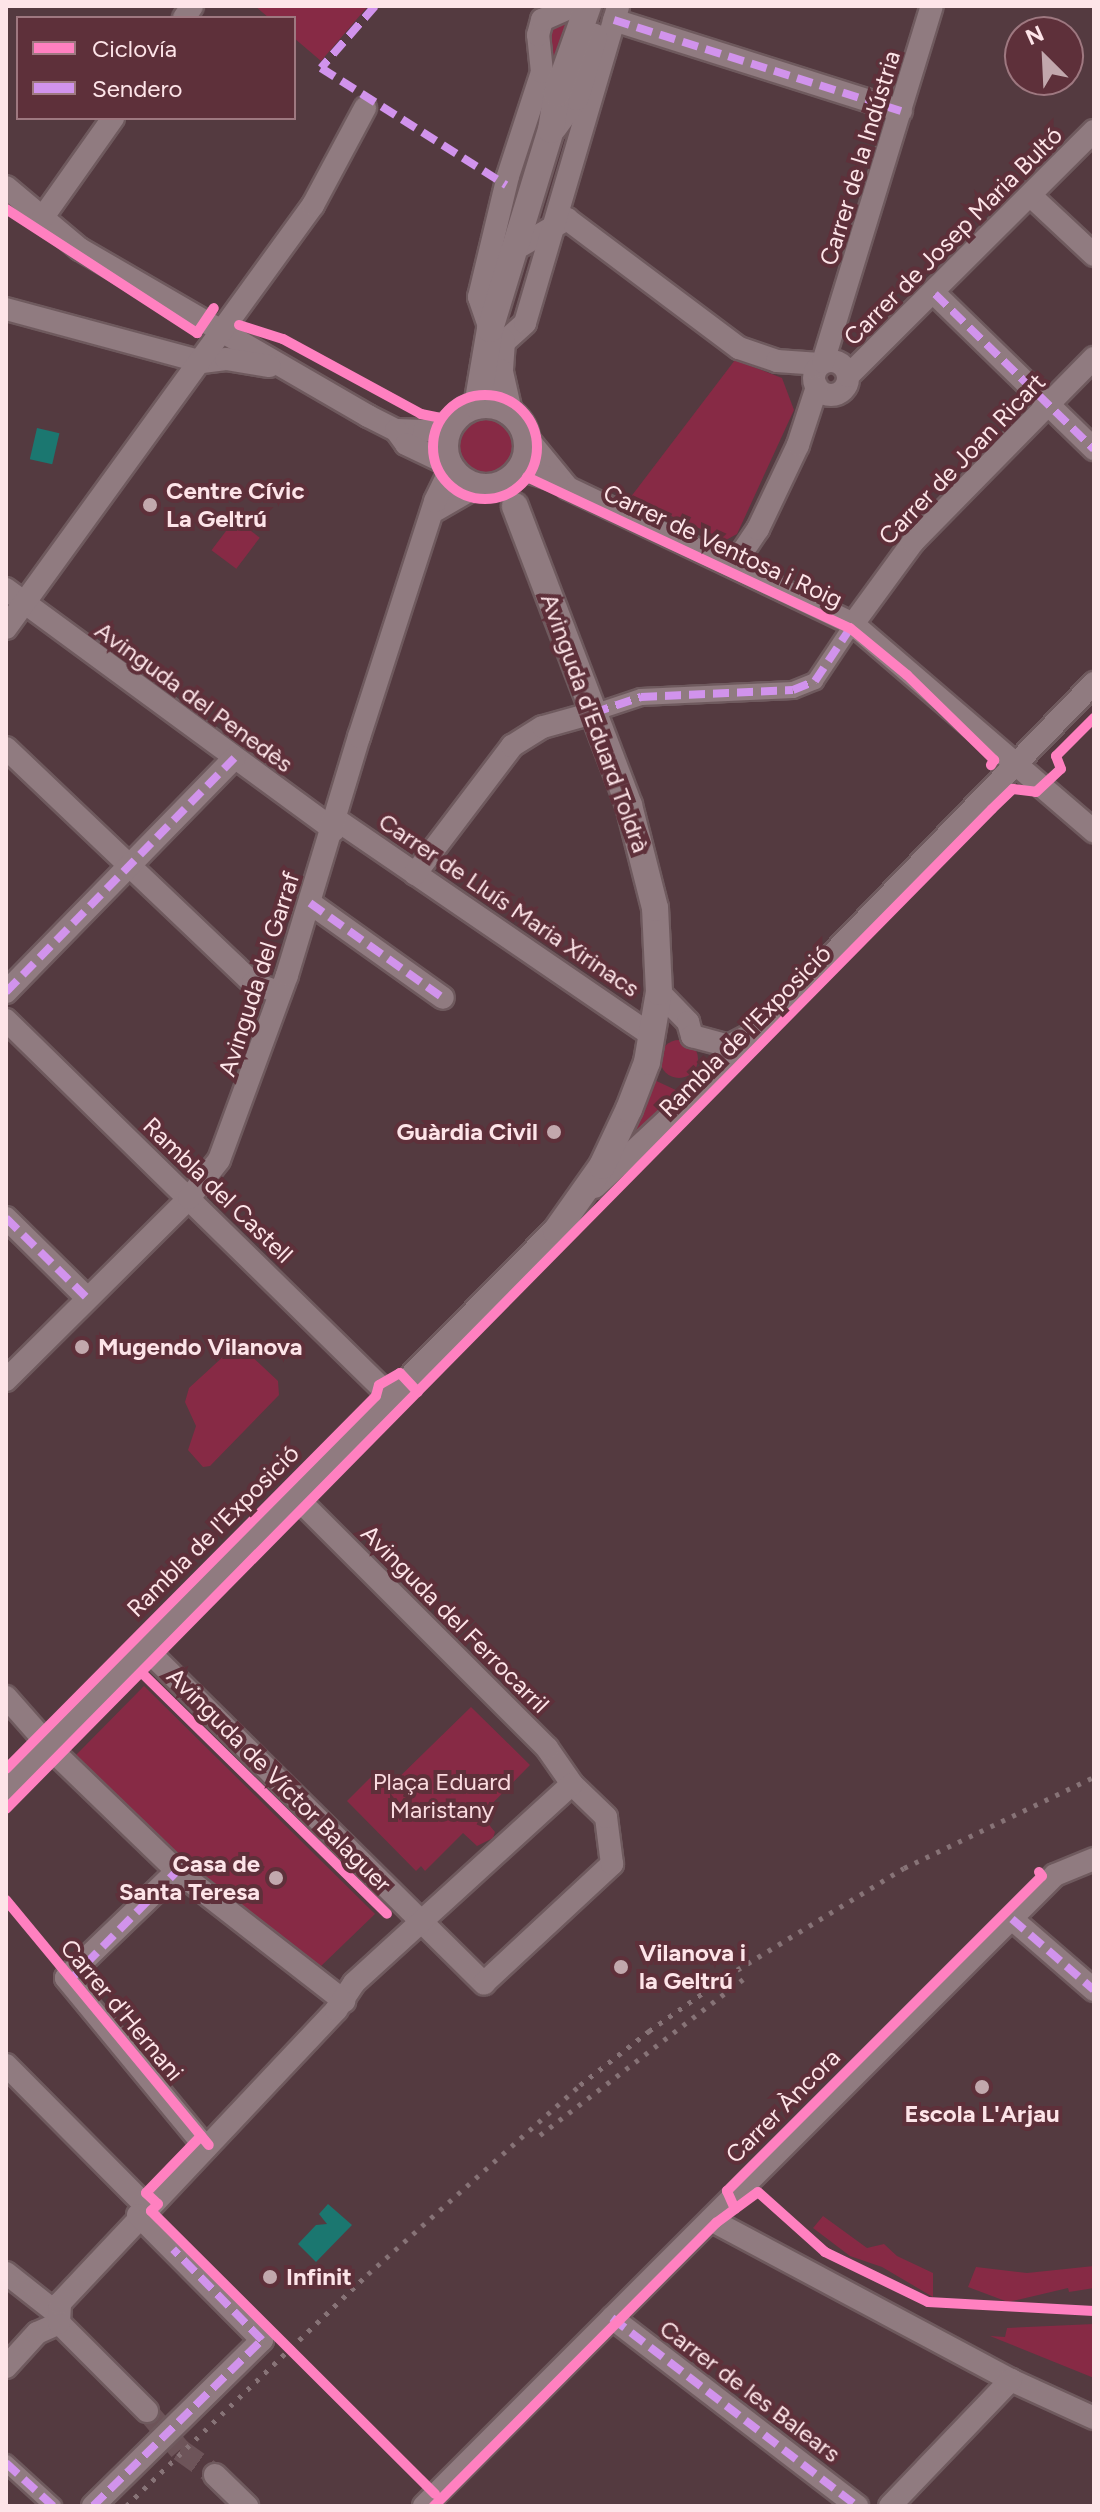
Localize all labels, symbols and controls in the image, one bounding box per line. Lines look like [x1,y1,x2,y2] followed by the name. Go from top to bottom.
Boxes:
[16,16,296,120] legend
[1004,16,1084,96] north arrow
[1022,20,1048,51] text: N
[92,34,177,63] text: Ciclovía
[814,47,906,269] street label: Carrer de la Indústria
[92,74,182,103] text: Sendero
[838,121,1068,351] street label: Carrer de Josep Maria Bultó
[873,367,1051,551] street label: Carrer de Joan Ricart
[166,477,305,533] place label: Centre Cívic La Geltrú
[599,478,847,614] street label: Carrer de Ventosa i Roig
[141,496,159,514] marker: Centre Cívic La Geltrú
[535,590,655,856] street label: Avinguda d'Eduard Toldrà
[90,616,298,778] street label: Avinguda del Penedès
[373,807,645,1003] street label: Carrer de Lluís Maria Xirinacs
[212,868,306,1080] street label: Avinguda del Garraf
[653,939,837,1123] street label: Rambla de l'Exposició
[137,1111,299,1269] street label: Rambla del Castell
[396,1118,538,1146] place label: Guàrdia Civil
[545,1123,563,1141] marker: Guàrdia Civil
[98,1333,303,1361] place label: Mugendo Vilanova
[73,1338,91,1356] marker: Mugendo Vilanova
[121,1439,305,1623] street label: Rambla de l'Exposició
[355,1519,555,1719] street label: Avinguda del Ferrocarril
[161,1662,397,1898] street label: Avinguda de Víctor Balaguer
[373,1768,511,1824] park label: Plaça Eduard Maristany
[119,1850,260,1906] place label: Casa de Santa Teresa
[267,1869,285,1887] marker: Casa de Santa Teresa
[55,1933,189,2087] street label: Carrer d'Hernani
[639,1939,746,1995] place label: Vilanova i la Geltrú
[610,1956,632,1978] marker: Vilanova i la Geltrú
[720,2043,846,2169] street label: Carrer Àncora
[973,2078,991,2096] marker: Escola L'Arjau
[904,2100,1060,2128] place label: Escola L'Arjau
[286,2263,352,2291] place label: Infinit
[261,2268,279,2286] marker: Infinit
[654,2314,846,2468] street label: Carrer de les Balears

